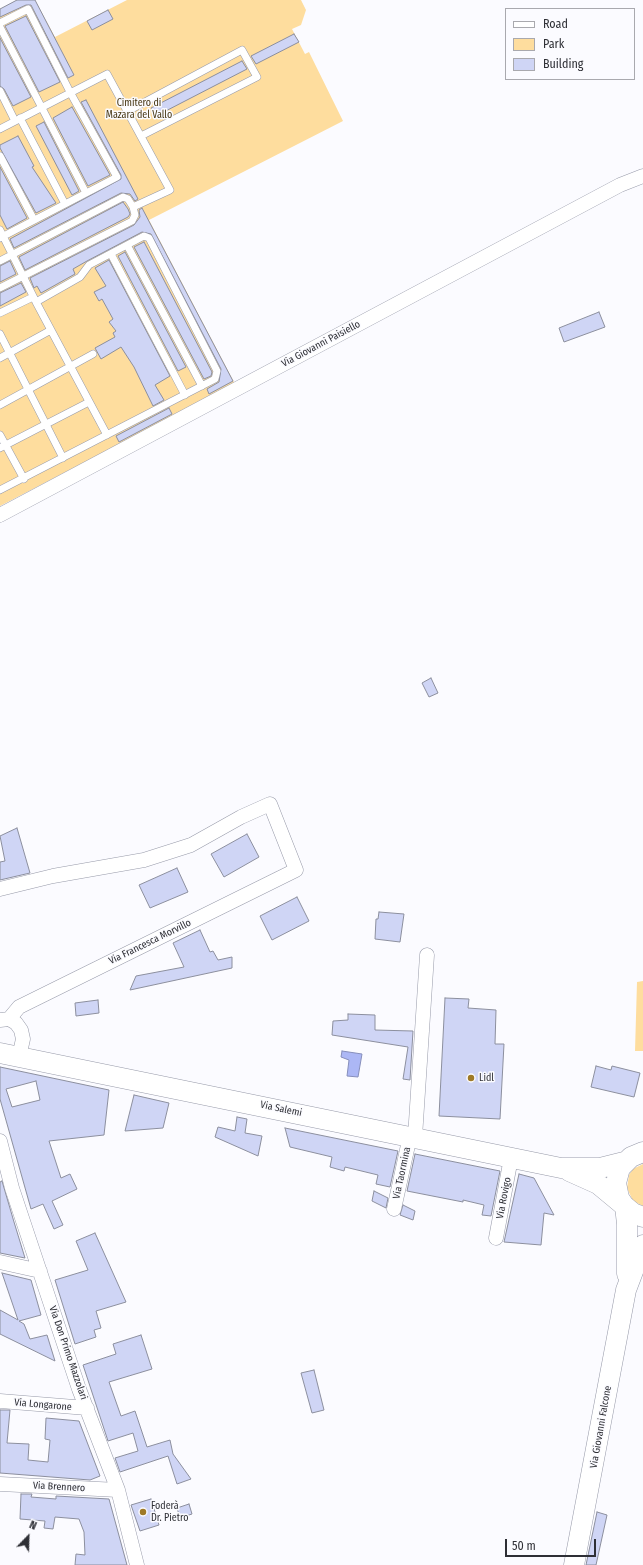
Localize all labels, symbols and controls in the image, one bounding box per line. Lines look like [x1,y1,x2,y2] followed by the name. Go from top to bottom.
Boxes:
[505,8,635,80] legend
[543,17,568,31] text: Road
[543,37,564,51] text: Park
[543,57,583,71] text: Building
[106,97,172,120] park label: Cimitero di Mazara del Vallo
[280,318,362,370] street label: Via Giovanni Paisiello
[107,917,193,967] street label: Via Francesca Morvillo
[479,1072,494,1084] place label: Lidl
[466,1073,476,1083] marker: Lidl
[259,1099,303,1119] street label: Via Salemi
[391,1146,413,1200] street label: Via Taormina
[494,1176,514,1220] street label: Via Rovigo
[46,1304,90,1402] street label: Via Don Primo Mazzolari
[588,1385,614,1469] street label: Via Giovanni Falcone
[14,1397,72,1413] street label: Via Longarone
[33,1480,85,1494] street label: Via Brennero
[151,1500,188,1524] place label: Foderà Dr. Pietro
[138,1507,148,1517] marker: Foderà Dr. Pietro
[8,1517,48,1557] north arrow
[27,1518,38,1533] text: N
[507,1531,598,1557] scale bar
[512,1539,536,1553] text: 50 m

